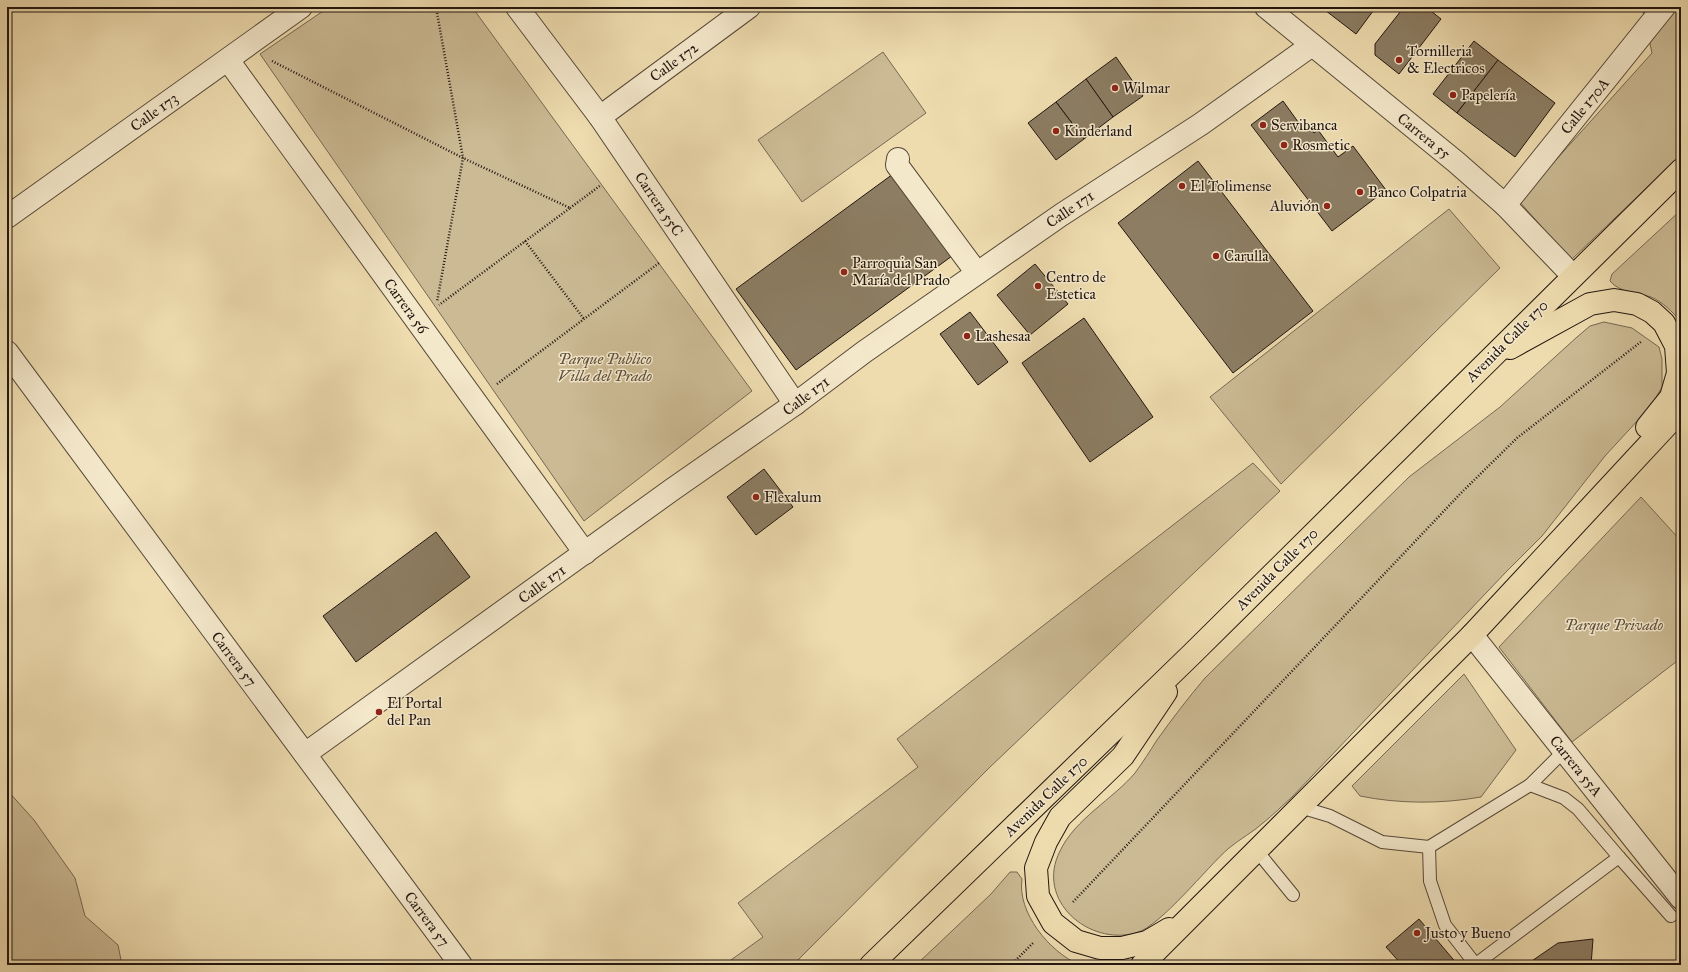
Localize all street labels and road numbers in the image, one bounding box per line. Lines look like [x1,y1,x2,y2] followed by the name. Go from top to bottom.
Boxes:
[646,38,702,86] street label: Calle 172
[1557,74,1613,138] street label: Calle 170A
[127,89,181,135] street label: Calle 173
[1394,109,1454,163] street label: Carrera 55
[631,169,687,239] street label: Carrera 55C
[1043,186,1097,232] street label: Calle 171
[380,275,433,338] street label: Carrera 56
[1461,296,1552,387] street label: Avenida Calle 170
[779,373,833,419] street label: Calle 171
[1231,524,1322,615] street label: Avenida Calle 170
[515,561,569,607] street label: Calle 171
[208,628,260,690] street label: Carrera 57
[1546,732,1606,800] street label: Carrera 55A
[1000,752,1091,841] street label: Avenida Calle 170
[401,888,453,950] street label: Carrera 57

